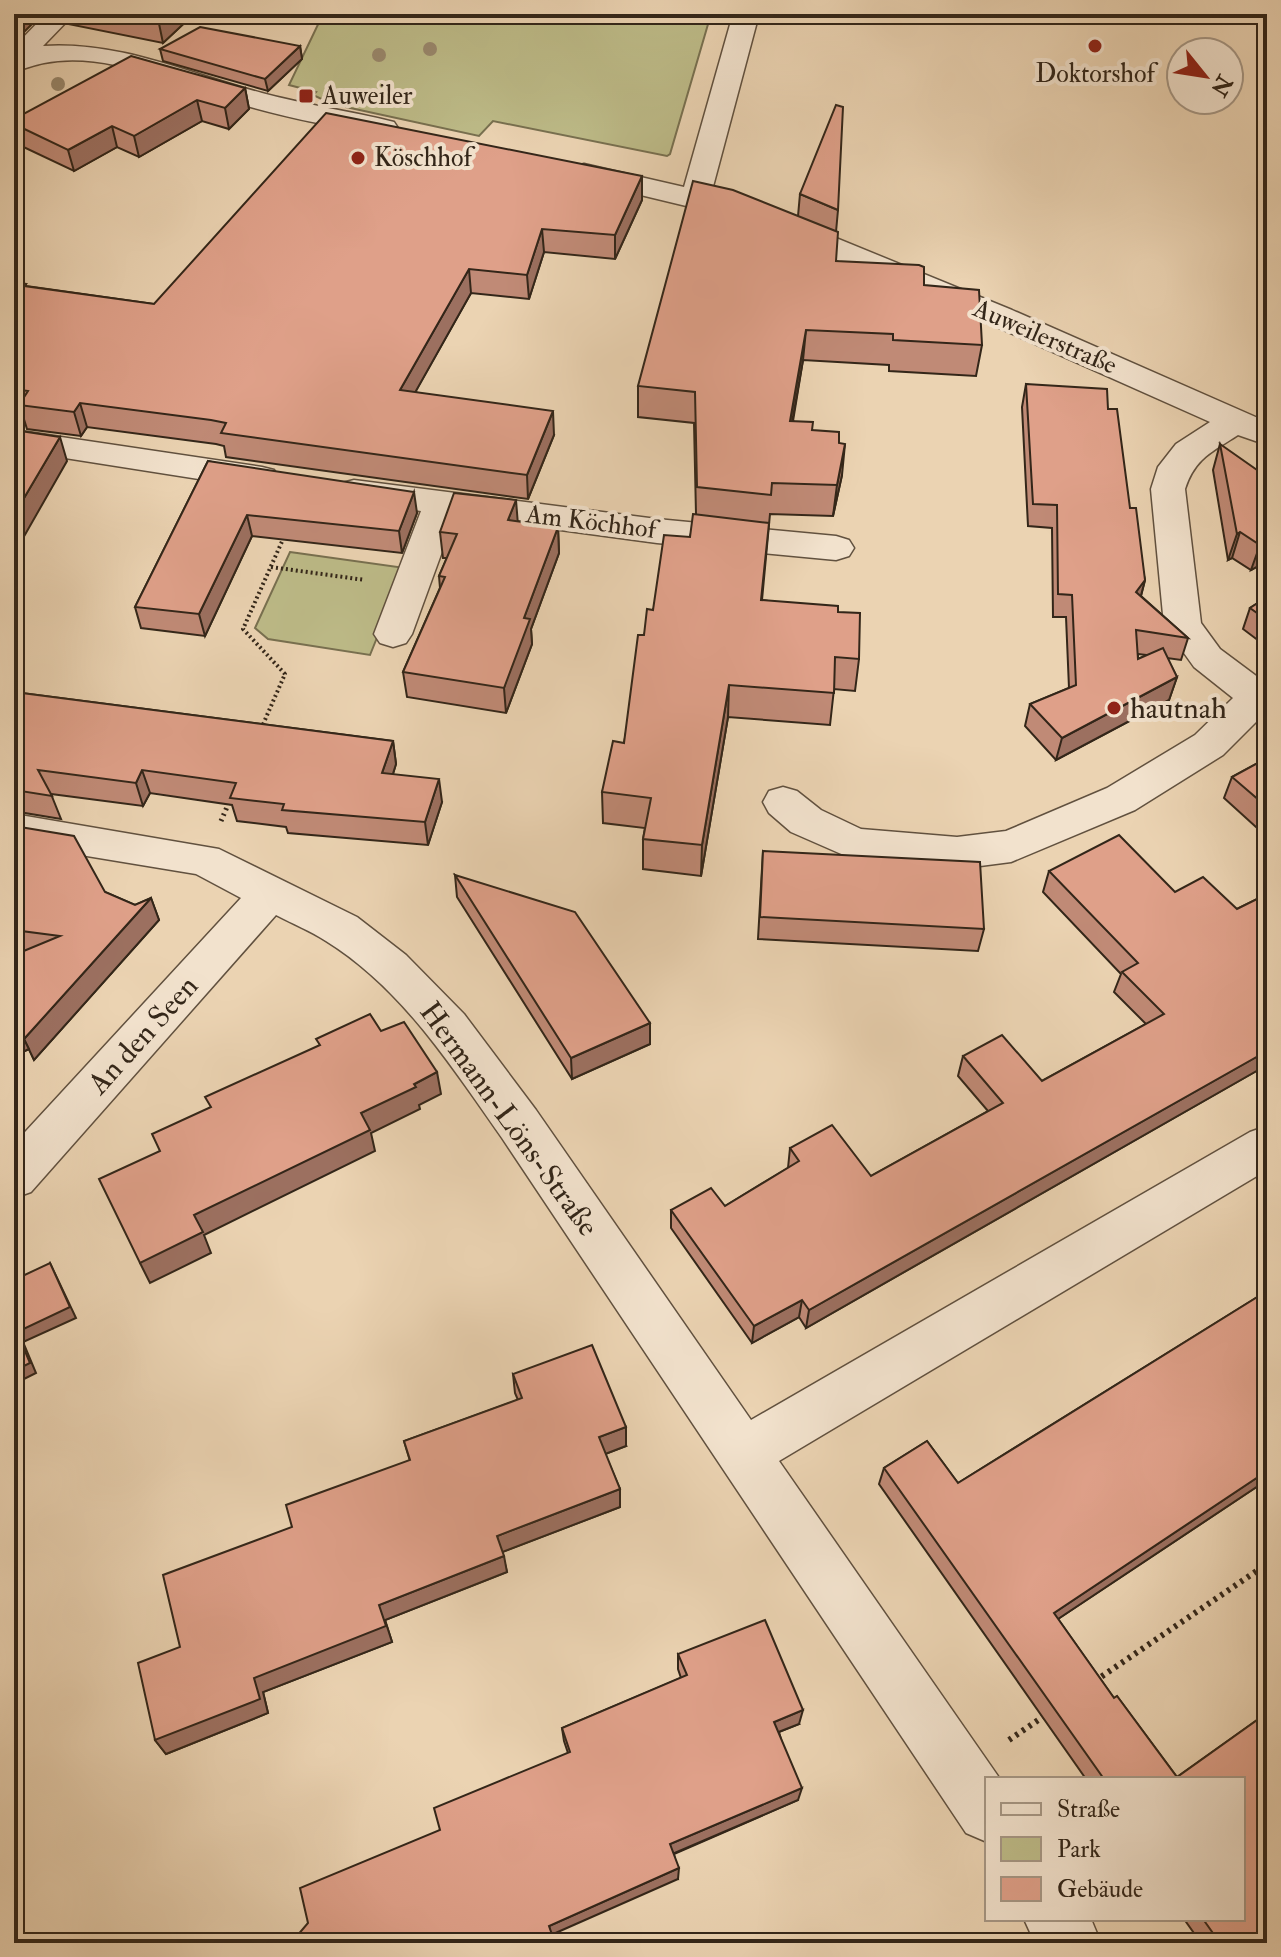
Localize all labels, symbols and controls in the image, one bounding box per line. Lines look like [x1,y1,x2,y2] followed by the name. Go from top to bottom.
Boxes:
[1165,36,1245,116] north arrow
[1086,37,1104,55] marker: Doktorshof
[1035,58,1158,90] place label: Doktorshof
[1204,69,1239,101] text: N
[321,80,413,112] place label: Auweiler
[297,87,315,105] marker: Auweiler
[374,142,475,174] place label: Köschhof
[349,149,367,167] marker: Köschhof
[967,292,1122,382] street label: Auweilerstraße
[523,498,662,546] street label: Am Köchhof
[1130,690,1227,727] place label: hautnah
[1105,699,1123,717] marker: hautnah
[79,968,206,1103] street label: An den Seen
[412,995,606,1243] street label: Hermann-Löns-Straße
[985,1777,1245,1921] legend
[1057,1794,1120,1825] text: Straße
[1057,1834,1101,1865] text: Park
[1057,1874,1143,1905] text: Gebäude

